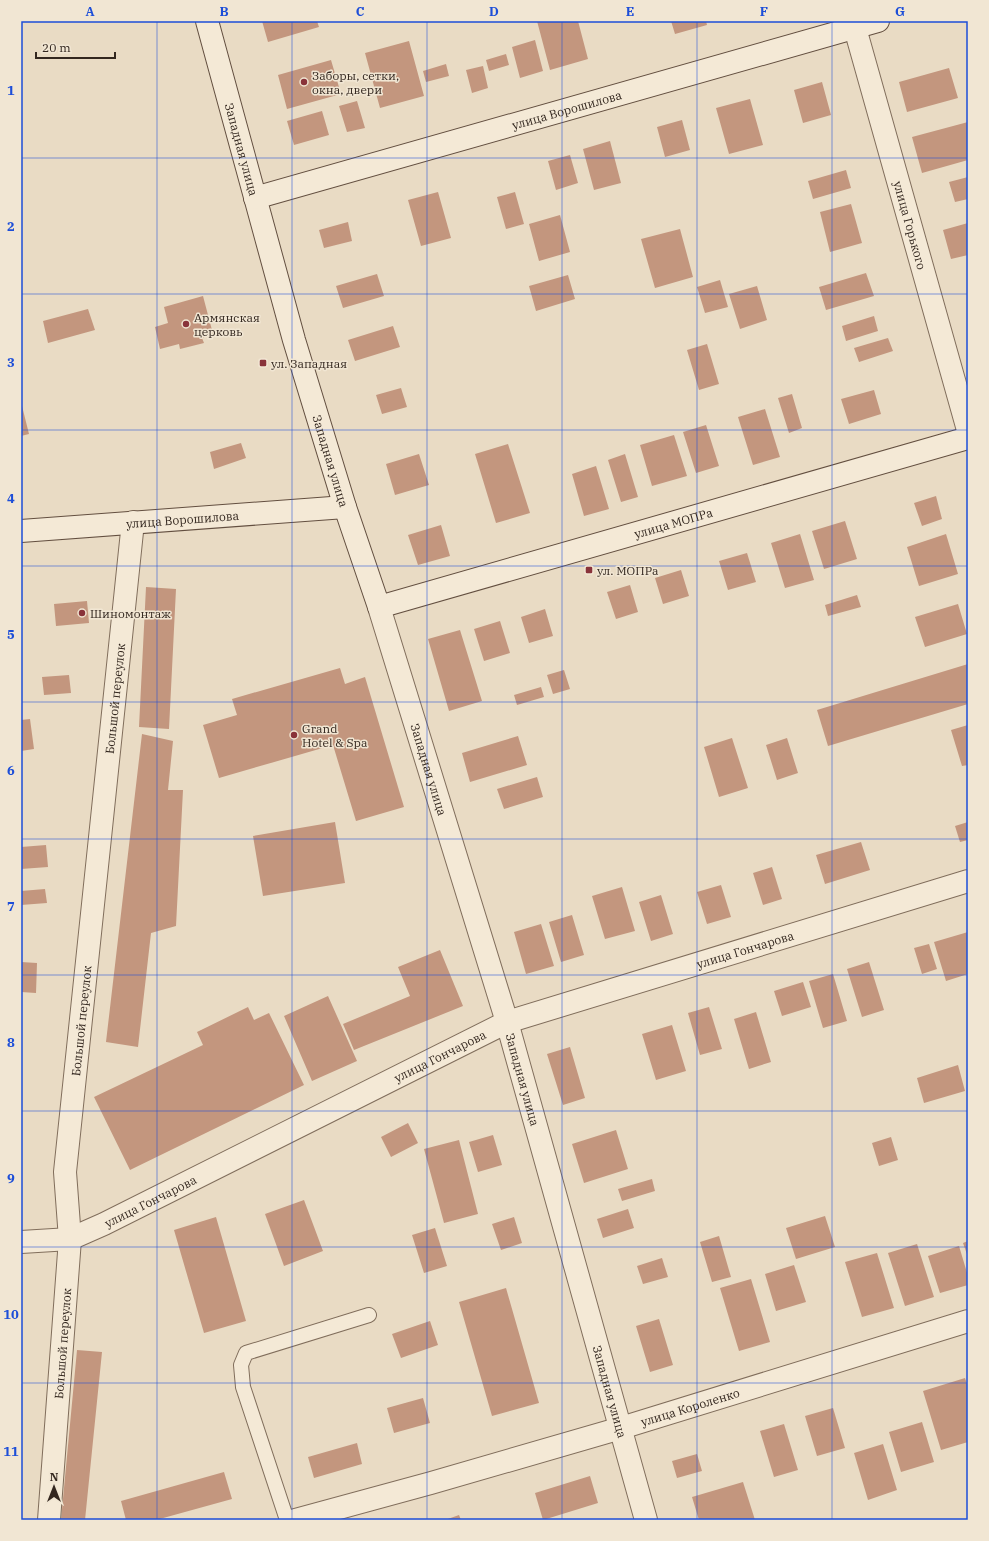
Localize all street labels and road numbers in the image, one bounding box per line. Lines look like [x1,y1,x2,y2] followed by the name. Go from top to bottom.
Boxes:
[510,87,624,132] street label: улица Ворошилова
[222,101,262,198] street label: Западная улица
[891,179,930,271] street label: улица Горького
[310,413,352,509] street label: Западная улица
[632,504,715,541] street label: улица МОПРа
[126,507,240,531] street label: улица Ворошилова
[101,642,128,755] street label: Большой переулок
[408,722,450,818] street label: Западная улица
[695,927,796,971] street label: улица Гончарова
[68,965,94,1077] street label: Большой переулок
[391,1026,489,1085] street label: улица Гончарова
[503,1031,543,1128] street label: Западная улица
[102,1171,199,1230] street label: улица Гончарова
[51,1288,74,1399] street label: Большой переулок
[590,1344,630,1440] street label: Западная улица
[639,1384,741,1429] street label: улица Короленко

